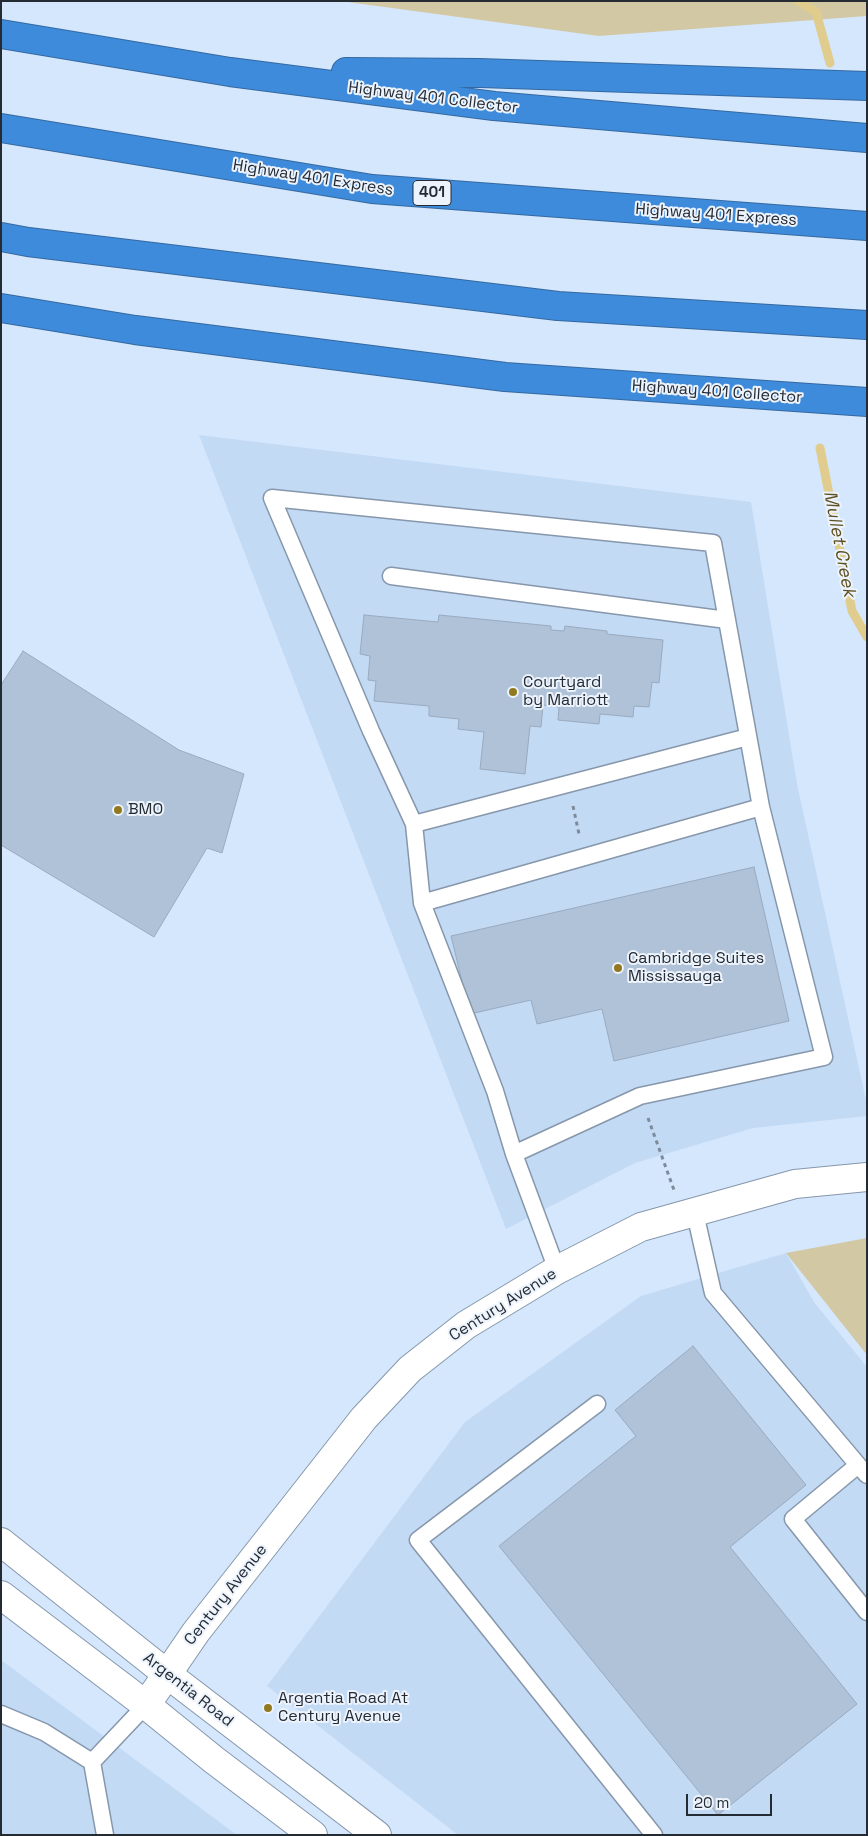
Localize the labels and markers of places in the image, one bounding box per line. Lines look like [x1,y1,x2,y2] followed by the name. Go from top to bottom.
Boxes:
[523,673,609,711] place label: Courtyard by Marriott
[507,686,519,698] marker: Courtyard by Marriott
[128,800,163,820] place label: BMO
[112,804,124,816] marker: BMO
[628,949,764,987] place label: Cambridge Suites Mississauga
[612,962,624,974] marker: Cambridge Suites Mississauga
[278,1689,408,1727] place label: Argentia Road At Century Avenue
[262,1702,274,1714] marker: Argentia Road At Century Avenue

